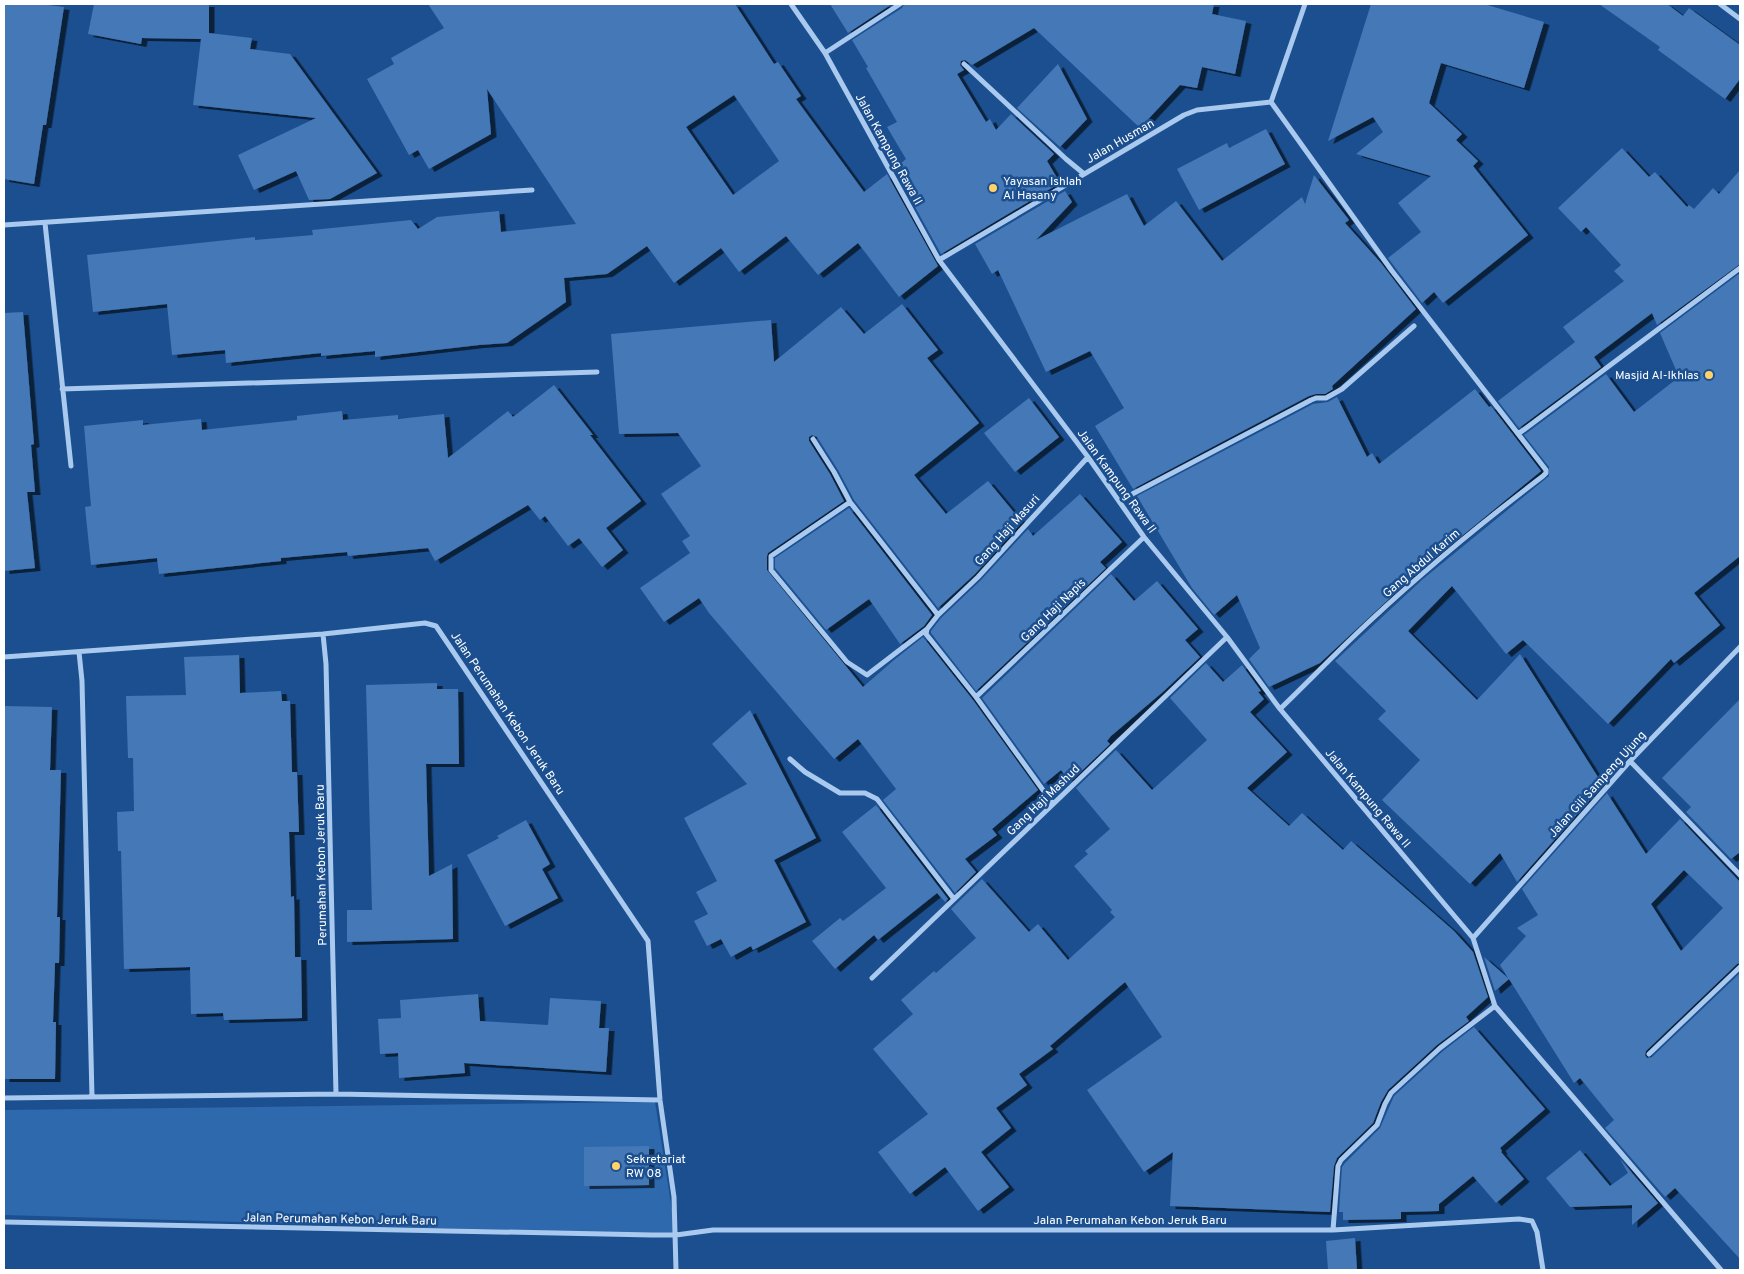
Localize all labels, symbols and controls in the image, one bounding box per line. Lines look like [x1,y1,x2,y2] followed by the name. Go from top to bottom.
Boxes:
[851,91,925,208] street label: Jalan Kampung Rawa II
[1083,116,1158,168] street label: Jalan Husman
[1003,174,1082,204] place label: Yayasan Ishlah Al Hasany
[987,182,999,194] marker: Yayasan Ishlah Al Hasany
[1615,368,1699,384] place label: Masjid Al-Ikhlas
[1703,369,1715,381] marker: Masjid Al-Ikhlas
[1073,426,1159,537] street label: Jalan Kampung Rawa II
[972,492,1044,570] street label: Gang Haji Masuri
[1380,526,1464,602] street label: Gang Abdul Karim
[1018,575,1090,646] street label: Gang Haji Napis
[446,629,568,798] street label: Jalan Perumahan Kebon Jeruk Baru
[1546,728,1650,841] street label: Jalan Gili Sampeng Ujung
[1321,746,1414,852] street label: Jalan Kampung Rawa II
[1004,762,1084,840] street label: Gang Haji Mashud
[313,784,331,946] street label: Perumahan Kebon Jeruk Baru
[626,1152,686,1182] place label: Sekretariat RW 08
[610,1160,622,1172] marker: Sekretariat RW 08
[243,1210,437,1230] street label: Jalan Perumahan Kebon Jeruk Baru
[1033,1213,1227,1229] street label: Jalan Perumahan Kebon Jeruk Baru

